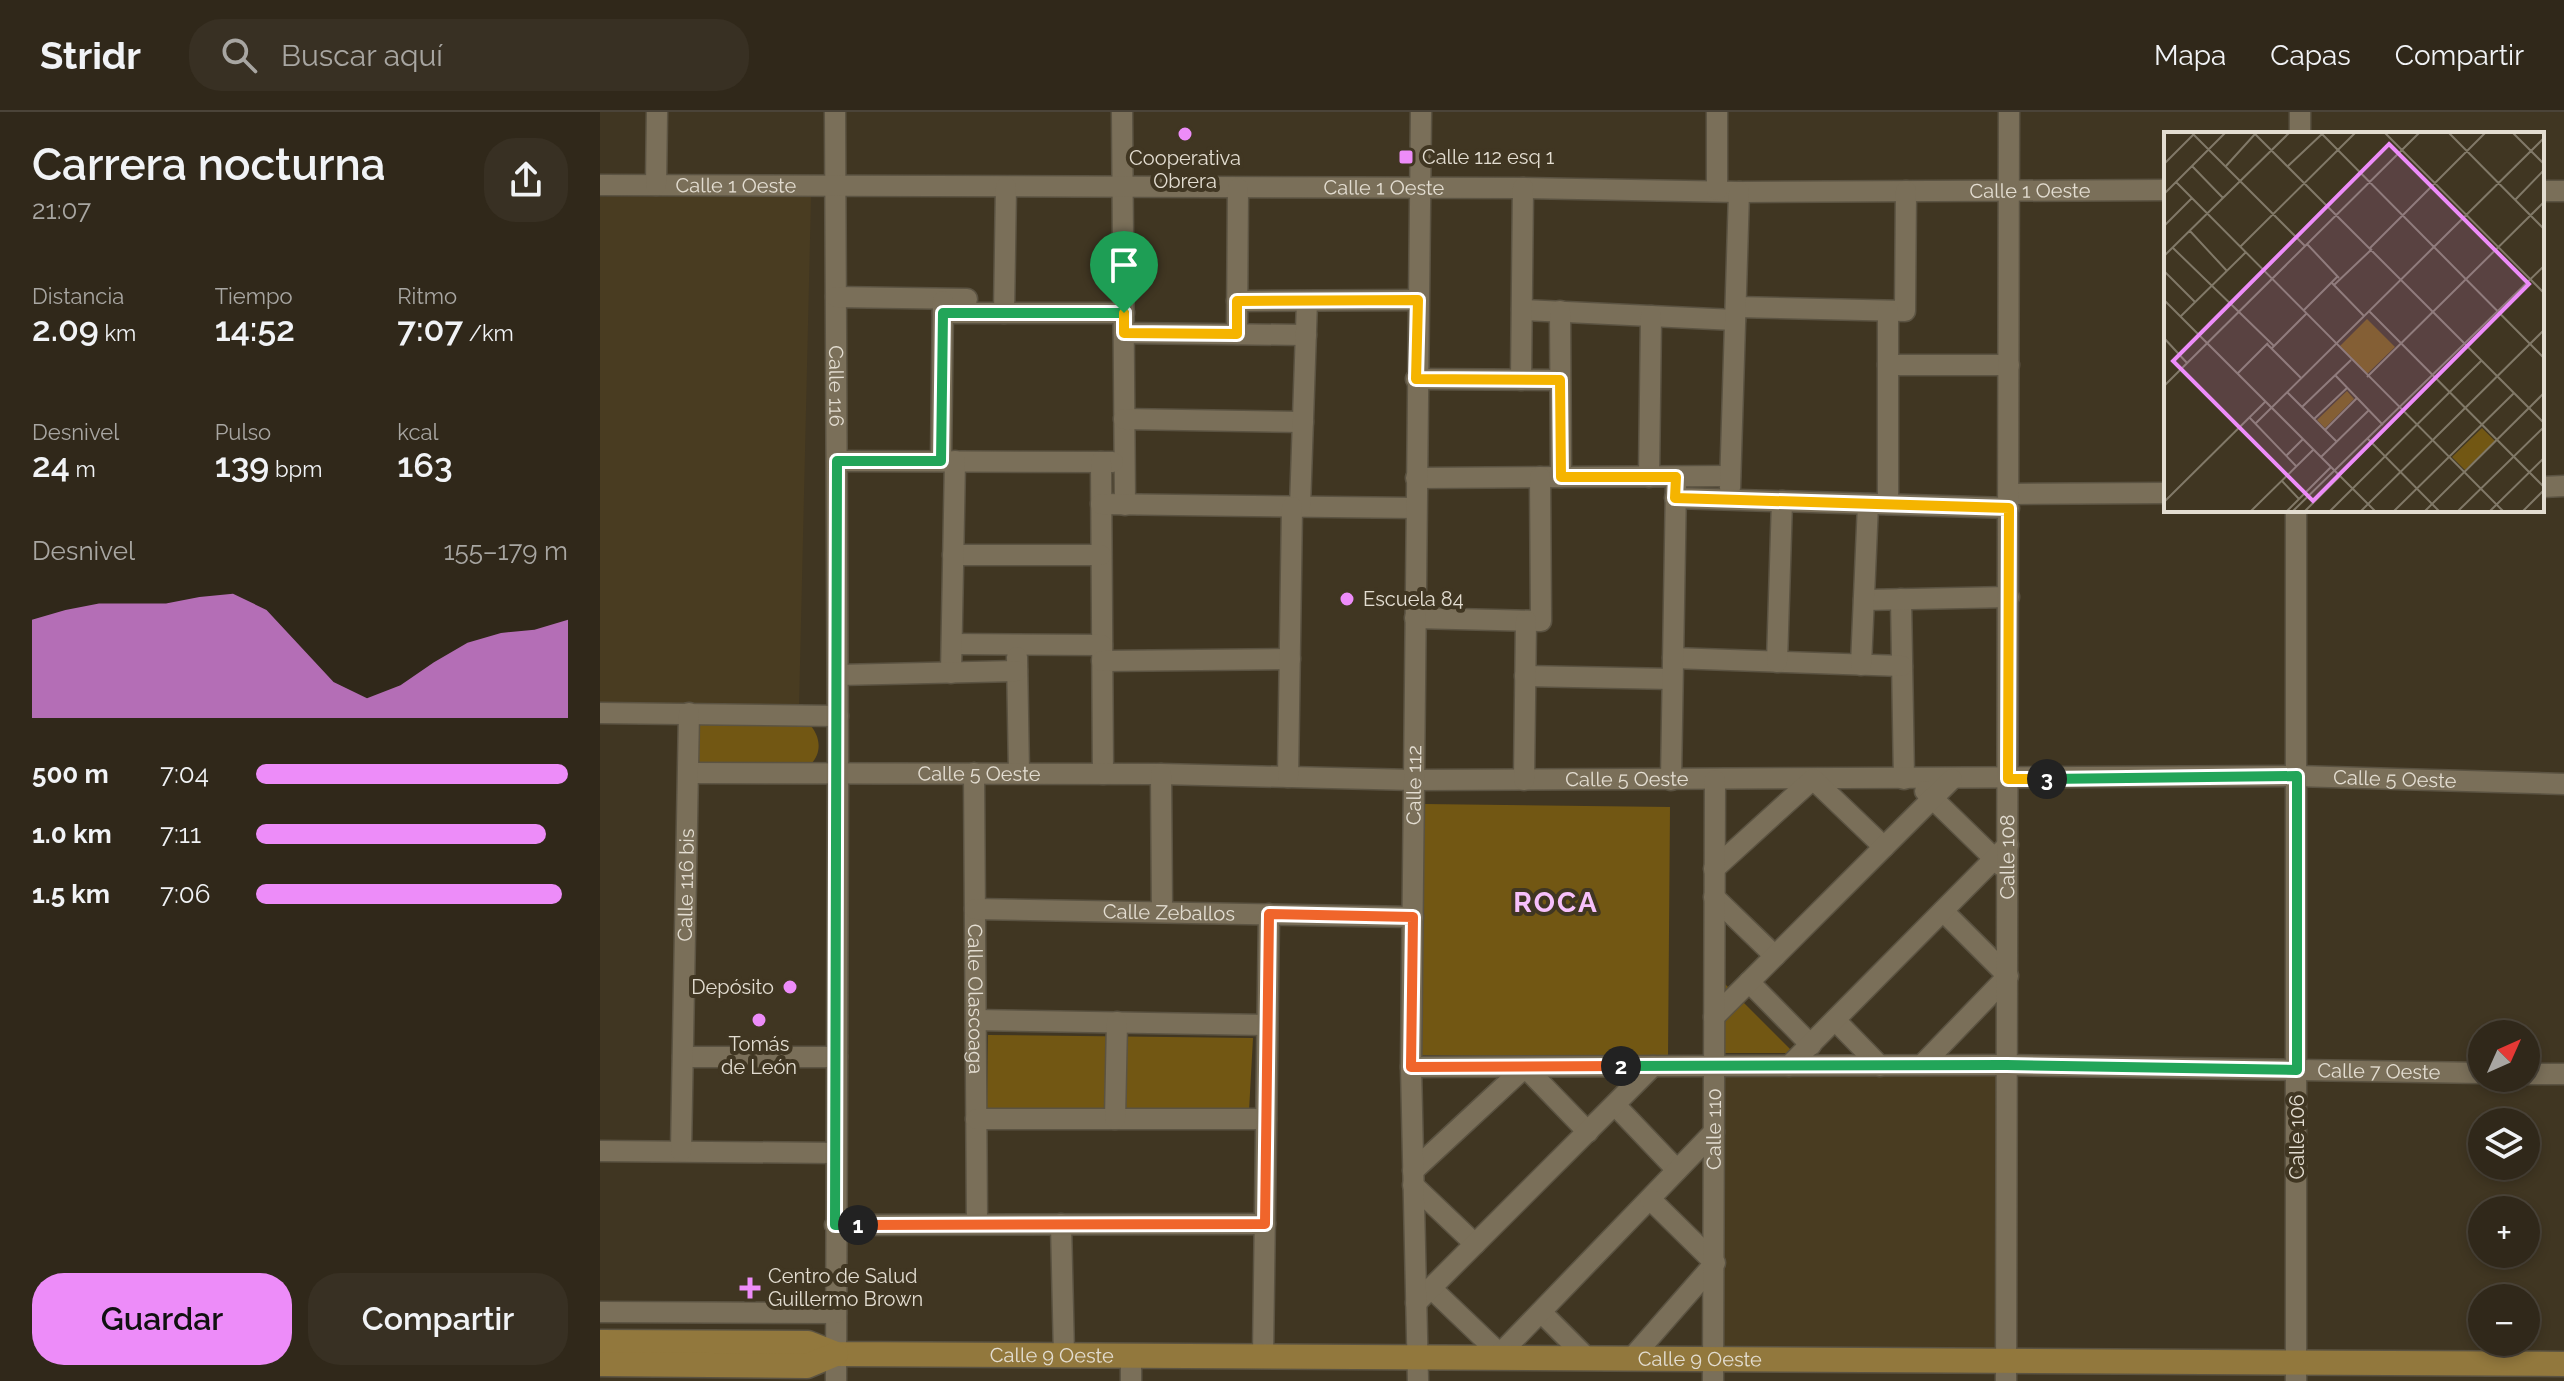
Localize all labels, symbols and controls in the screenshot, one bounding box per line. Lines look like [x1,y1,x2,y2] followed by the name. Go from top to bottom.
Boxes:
[189,19,749,91] search box
[40,33,141,78] text: Stridr
[217,33,261,77] icon: search
[281,38,443,73] text: Buscar aquí
[2154,39,2226,72] text: Mapa
[2270,39,2351,72] text: Capas
[2395,39,2524,72] text: Compartir
[1176,125,1194,143] marker: Cooperativa Obrera
[2164,132,2544,512] inset map
[484,138,568,222] button: share
[32,139,386,190] text: Carrera nocturna
[1422,145,1555,169] place label: Calle 112 esq 1
[1129,146,1241,193] place label: Cooperativa Obrera
[1397,148,1415,166] marker: Calle 112 esq 1
[676,173,797,198] street label: Calle 1 Oeste
[1324,175,1445,200] street label: Calle 1 Oeste
[1969,178,2091,203] street label: Calle 1 Oeste
[32,195,91,225] text: 21:07
[1090,231,1158,313] pin
[1102,243,1146,287] icon: arrive
[32,283,124,309] text: Distancia
[215,283,293,309] text: Tiempo
[397,283,457,309] text: Ritmo
[32,309,99,349] text: 2.09
[215,309,295,349] text: 14:52
[397,309,463,349] text: 7:07
[99,320,136,346] text: km
[463,320,514,346] text: /km
[824,345,848,427] street label: Calle 116
[32,419,119,445] text: Desnivel
[215,419,271,445] text: Pulso
[397,419,438,445] text: kcal
[32,445,70,485] text: 24
[215,445,269,485] text: 139
[397,445,453,485] text: 163
[70,456,96,482] text: m
[269,456,322,482] text: bpm
[32,536,135,566] text: Desnivel
[443,536,568,566] text: 155–179 m
[1363,587,1464,611] place label: Escuela 84
[1338,590,1356,608] marker: Escuela 84
[1402,745,1426,825] street label: Calle 112
[32,759,109,789] text: 500 m
[160,759,209,789] text: 7:04
[2027,759,2067,799] pin: 3
[917,761,1041,786] street label: Calle 5 Oeste
[2333,765,2457,793] street label: Calle 5 Oeste
[2041,766,2053,792] text: 3
[1565,767,1689,791] street label: Calle 5 Oeste
[1995,814,2019,900] street label: Calle 108
[32,819,112,849] text: 1.0 km
[160,819,201,849] text: 7:11
[673,828,699,942] street label: Calle 116 bis
[32,879,110,909] text: 1.5 km
[160,879,210,909] text: 7:06
[1513,886,1599,919] district label: ROCA
[1103,899,1235,926] street label: Calle Zeballos
[963,924,988,1074] street label: Calle Olascoaga
[691,975,774,999] place label: Depósito
[781,978,799,996] marker: Depósito
[750,1011,768,1029] marker: Tomás de León
[2468,1020,2540,1092] north arrow
[2468,1020,2540,1356] map controls
[721,1032,797,1079] place label: Tomás de León
[1601,1046,1641,1086] pin: 2
[1615,1053,1627,1079] text: 2
[2317,1058,2441,1084] street label: Calle 7 Oeste
[1702,1088,1726,1170] street label: Calle 110
[2285,1094,2309,1180] street label: Calle 106
[2468,1108,2540,1180] button: layers
[2468,1196,2540,1268] button: +
[838,1205,878,1245] pin: 1
[853,1212,863,1238] text: 1
[768,1264,923,1311] place label: Centro de Salud Guillermo Brown
[32,1273,292,1365] button: Guardar
[308,1273,568,1365] button: Compartir
[739,1277,761,1299] marker: Centro de Salud Guillermo Brown
[2468,1284,2540,1356] button: −
[990,1343,1114,1368] street label: Calle 9 Oeste
[1638,1347,1762,1371] street label: Calle 9 Oeste

